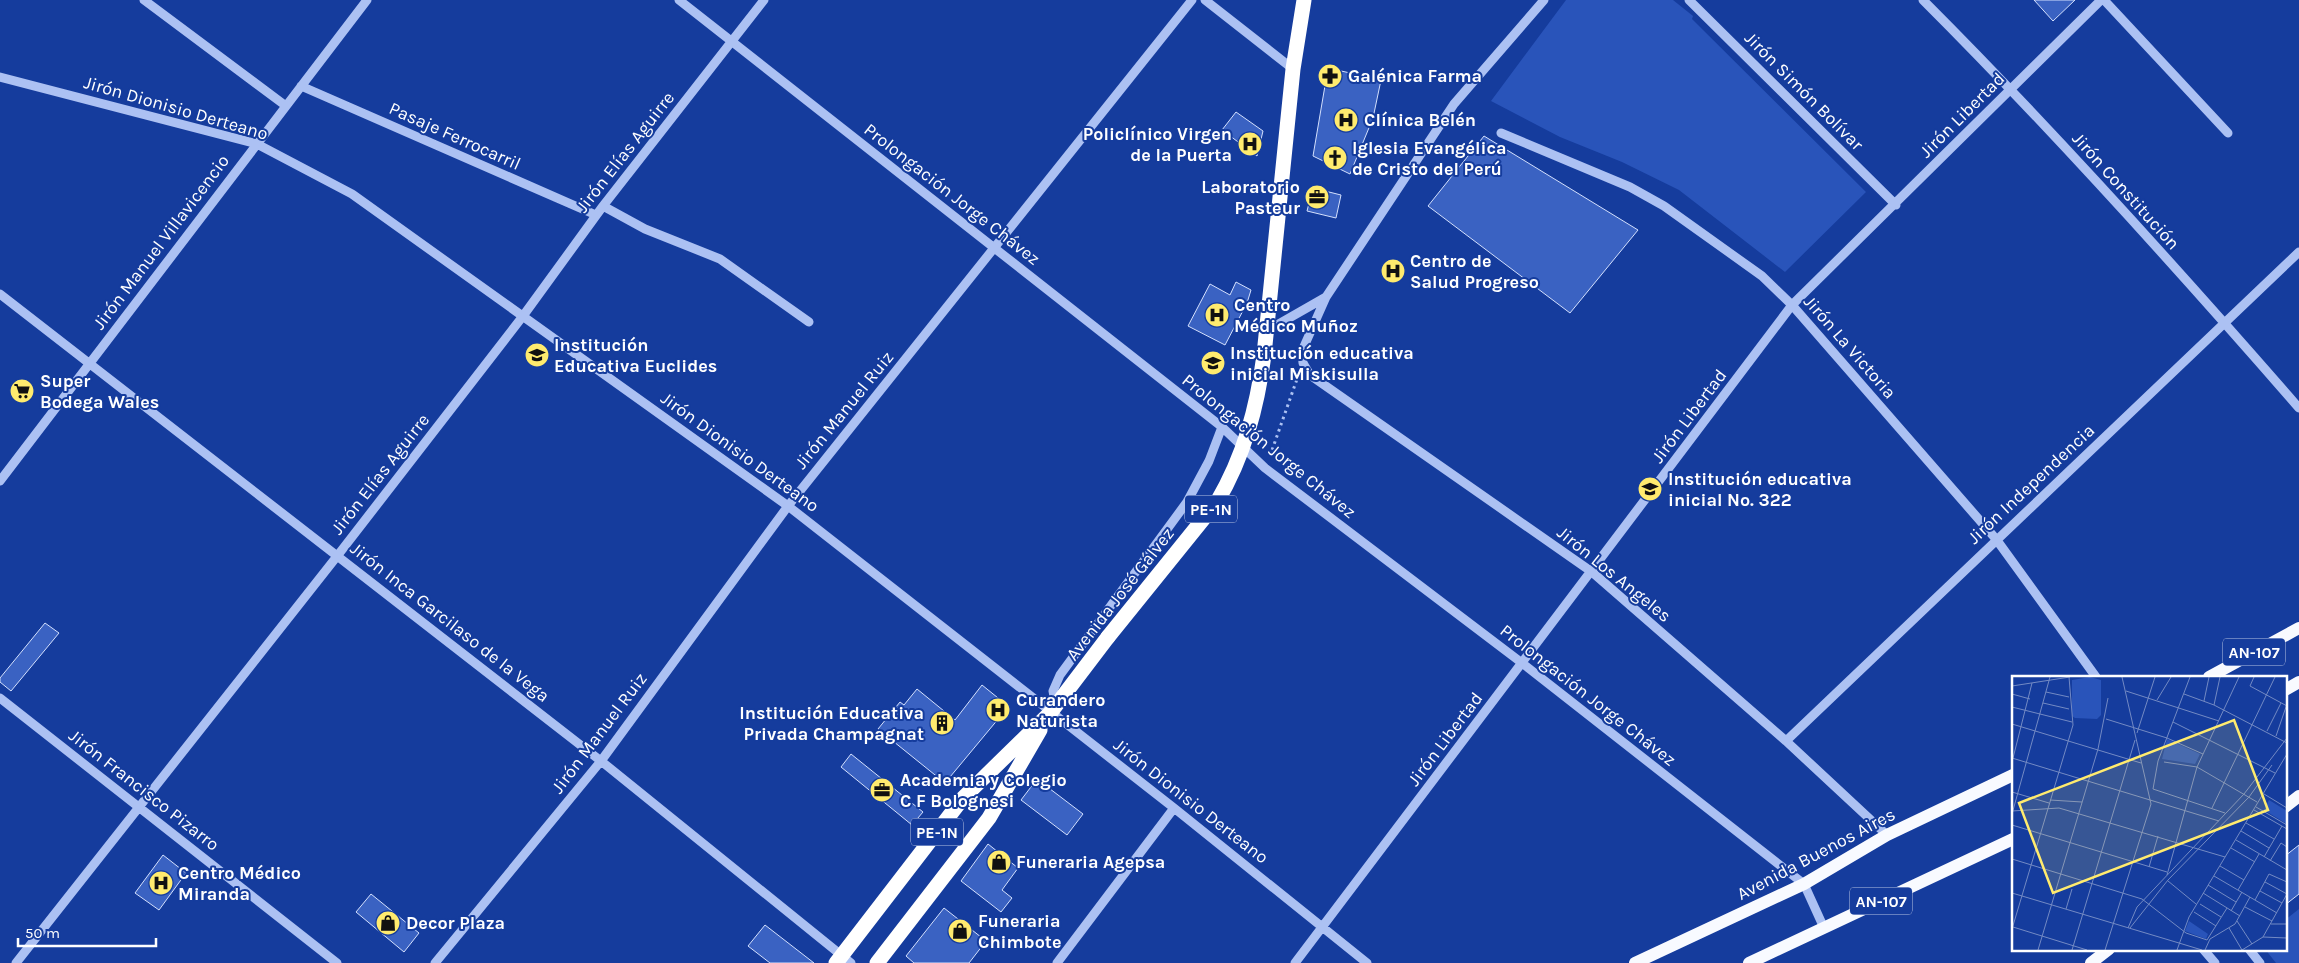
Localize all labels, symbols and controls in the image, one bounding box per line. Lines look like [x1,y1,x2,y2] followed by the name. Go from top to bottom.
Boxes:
[1740,27,1868,155] street label: Jirón Simón Bolívar
[1317,63,1343,89] pharmacy icon: Galénica Farma
[1348,65,1482,87] place label: Galénica Farma
[1915,68,2009,162] street label: Jirón Libertad
[81,71,271,145] street label: Jirón Dionisio Derteano
[571,87,679,217] street label: Jirón Elías Aguirre
[386,97,524,175] street label: Pasaje Ferrocarril
[1333,107,1359,133] hospital icon: Clínica Belén
[1364,109,1476,131] place label: Clínica Belén
[860,118,1044,270] street label: Prolongación Jorge Chávez
[1083,123,1232,166] place label: Policlínico Virgen de la Puerta
[2067,128,2185,254] street label: Jirón Constitución
[1237,131,1263,157] hospital icon: Policlínico Virgen de la Puerta
[1352,137,1507,180] place label: Iglesia Evangélica de Cristo del Perú
[1322,145,1348,171] church icon: Iglesia Evangélica de Cristo del Perú
[88,150,234,334] street label: Jirón Manuel Villavicencio
[1201,176,1300,219] place label: Laboratorio Pasteur
[1304,184,1330,210] office icon: Laboratorio Pasteur
[1410,250,1539,293] place label: Centro de Salud Progreso
[1380,258,1406,284] hospital icon: Centro de Salud Progreso
[1799,291,1901,403] street label: Jirón La Victoria
[1234,294,1358,337] place label: Centro Médico Muñoz
[1204,302,1230,328] hospital icon: Centro Médico Muñoz
[554,334,717,377] place label: Institución Educativa Euclides
[524,342,550,368] school or university icon: Institución Educativa Euclides
[1230,342,1414,385] place label: Institución educativa inicial Miskisulla
[790,347,898,473] street label: Jirón Manuel Ruiz
[1200,350,1226,376] school or university icon: Institución educativa inicial Miskisulla
[1647,365,1731,467] street label: Jirón Libertad
[1178,369,1360,523] street label: Prolongación Jorge Chávez
[40,370,159,413] place label: Super Bodega Wales
[9,378,35,404] supermarket icon: Super Bodega Wales
[656,387,824,517] street label: Jirón Dionisio Derteano
[326,409,434,539] street label: Jirón Elías Aguirre
[1963,419,2099,549] street label: Jirón Independencia
[1668,468,1852,511] place label: Institución educativa inicial No. 322
[1637,476,1663,502] school or university icon: Institución educativa inicial No. 322
[1185,496,1237,522] road number: PE-1N
[1553,521,1675,627] street label: Jirón Los Angeles
[1061,523,1179,665] street label: Avenida José Gálvez
[346,537,554,707] street label: Jirón Inca Garcilaso de la Vega
[1496,619,1680,771] street label: Prolongación Jorge Chávez
[2223,638,2285,666] road number: AN-107
[546,668,652,798] street label: Jirón Manuel Ruiz
[2012,676,2286,950] inset map
[1403,688,1487,790] street label: Jirón Libertad
[1016,689,1105,732] place label: Curandero Naturista
[985,697,1011,723] hospital icon: Curandero Naturista
[739,702,924,745] place label: Institución Educativa Privada Champagnat
[929,710,955,736] building icon: Institución Educativa Privada Champagnat
[64,724,224,856] street label: Jirón Francisco Pizarro
[1109,734,1273,868] street label: Jirón Dionisio Derteano
[900,769,1067,812] place label: Academia y Colegio C F Bolognesi
[869,777,895,803] office icon: Academia y Colegio C F Bolognesi
[1733,803,1899,905] street label: Avenida Buenos Aires
[911,819,963,846] road number: PE-1N
[986,849,1012,875] shop icon: Funeraria Agepsa
[1016,851,1165,873] place label: Funeraria Agepsa
[178,862,301,905] place label: Centro Médico Miranda
[148,870,174,896] hospital icon: Centro Médico Miranda
[1850,888,1912,914] road number: AN-107
[375,910,401,936] shop icon: Decor Plaza
[978,910,1062,953] place label: Funeraria Chimbote
[406,912,505,934] place label: Decor Plaza
[18,916,155,948] scale bar
[947,918,973,944] shop icon: Funeraria Chimbote
[25,924,60,942] text: 50 m

